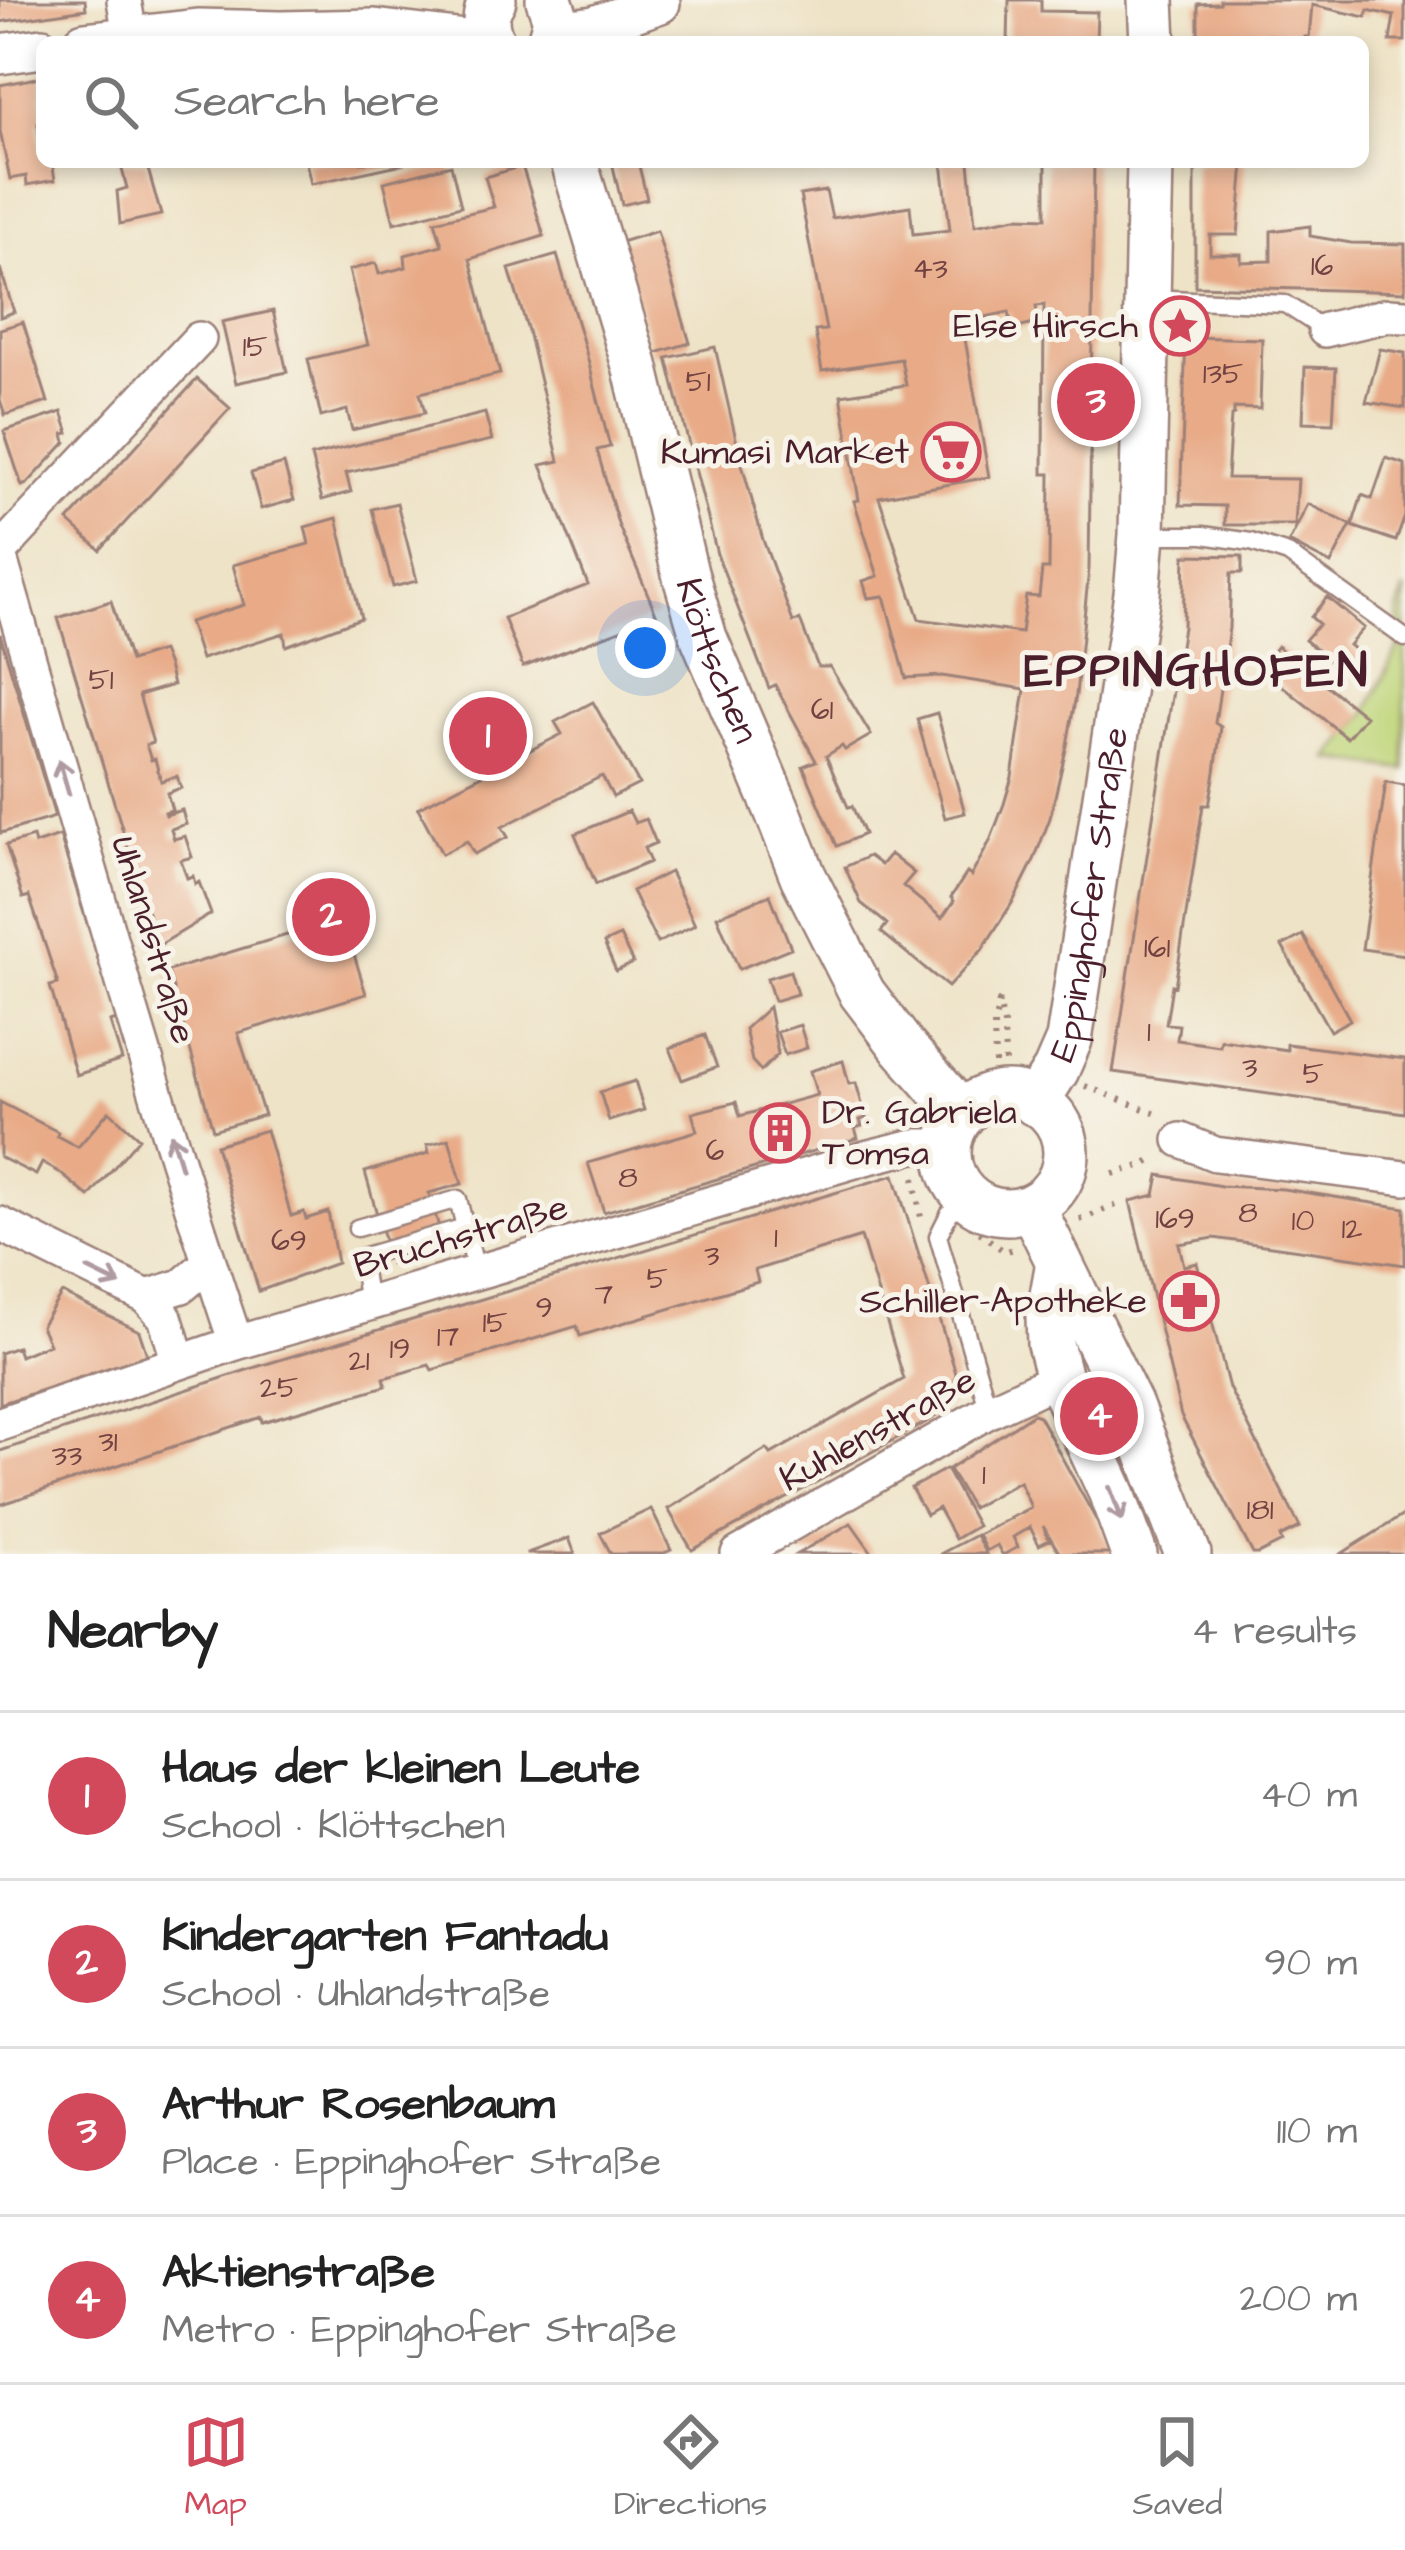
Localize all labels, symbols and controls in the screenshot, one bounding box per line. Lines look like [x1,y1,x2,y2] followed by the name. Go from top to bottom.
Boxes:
[36,36,1369,168] search box
[78,69,144,135] icon: search
[174,71,440,133] text: Search here
[1311,245,1334,287] house number: 16
[912,248,948,290] house number: 43
[1149,295,1211,357] place icon: Else Hirsch
[953,301,1138,352] place label: Else Hirsch
[242,326,268,368] house number: 15
[1203,353,1243,395] house number: 135
[1057,357,1135,447] pin: 3
[685,361,711,403] house number: 51
[920,421,982,483] supermarket icon: Kumasi Market
[661,427,909,478] place label: Kumasi Market
[662,572,771,751] street label: Klöttschen
[615,618,675,678] your location
[1024,639,1370,705] district label: EPPINGHOFEN
[88,659,114,701] house number: 51
[811,689,833,731] house number: 61
[449,691,527,781] pin: 1
[1037,724,1142,1070] street label: Eppinghofer Straße
[52,759,74,797] one-way arrow
[97,830,209,1050] street label: Uhlandstraße
[292,872,370,962] pin: 2
[1144,927,1170,969] house number: 161
[1147,1011,1151,1053] house number: 1
[1242,1047,1258,1089] house number: 3
[1302,1053,1324,1095] house number: 5
[822,1087,1017,1179] place label: Dr. Gabriela Tomsa
[749,1102,811,1164] building icon: Dr. Gabriela Tomsa
[706,1130,725,1172] house number: 6
[163,1133,185,1171] one-way arrow
[618,1157,638,1199] house number: 8
[348,1182,574,1292] street label: Bruchstraße
[1238,1192,1258,1234] house number: 8
[1155,1198,1195,1240] house number: 169
[1292,1200,1314,1242] house number: 10
[1341,1208,1363,1250] house number: 12
[774,1217,778,1259] house number: 1
[271,1220,307,1262] house number: 69
[704,1235,720,1277] house number: 3
[646,1258,668,1300] house number: 5
[86,1267,121,1290] one-way arrow
[1158,1270,1220,1332] pharmacy icon: Schiller-Apotheke
[595,1274,613,1316] house number: 7
[859,1276,1147,1327] place label: Schiller-Apotheke
[535,1287,553,1329] house number: 9
[482,1302,508,1344] house number: 15
[437,1316,459,1358] house number: 17
[390,1328,410,1370] house number: 19
[348,1340,370,1382] house number: 21
[771,1355,985,1505] street label: Kuhlenstraße
[260,1367,298,1409] house number: 25
[1060,1371,1138,1461] pin: 4
[98,1421,118,1463] house number: 31
[52,1435,82,1477] house number: 33
[982,1454,986,1496] house number: 1
[1106,1484,1128,1521] one-way arrow
[1246,1489,1274,1531] house number: 181
[48,1597,218,1668] text: Nearby
[1191,1605,1357,1659] text: 4 results
[162,1738,640,1800] text: Haus der kleinen Leute
[85,1769,90,1823] text: 1
[1260,1769,1357,1823] text: 40 m
[162,1800,505,1854] text: School · Klöttschen
[162,1906,608,1968] text: Kindergarten Fantadu
[76,1937,98,1991] text: 2
[1264,1937,1357,1991] text: 90 m
[162,1968,550,2022] text: School · Uhlandstraße
[162,2074,555,2136] text: Arthur Rosenbaum
[77,2105,97,2159] text: 3
[1276,2105,1357,2159] text: 110 m
[162,2136,661,2190] text: Place · Eppinghofer Straße
[162,2242,435,2304] text: Aktienstraße
[74,2273,100,2327] text: 4
[1240,2273,1357,2327] text: 200 m
[162,2304,677,2358] text: Metro · Eppinghofer Straße
[183,2409,249,2527] tab: Map
[614,2409,767,2527] tab: Directions
[1132,2409,1222,2527] tab: Saved

